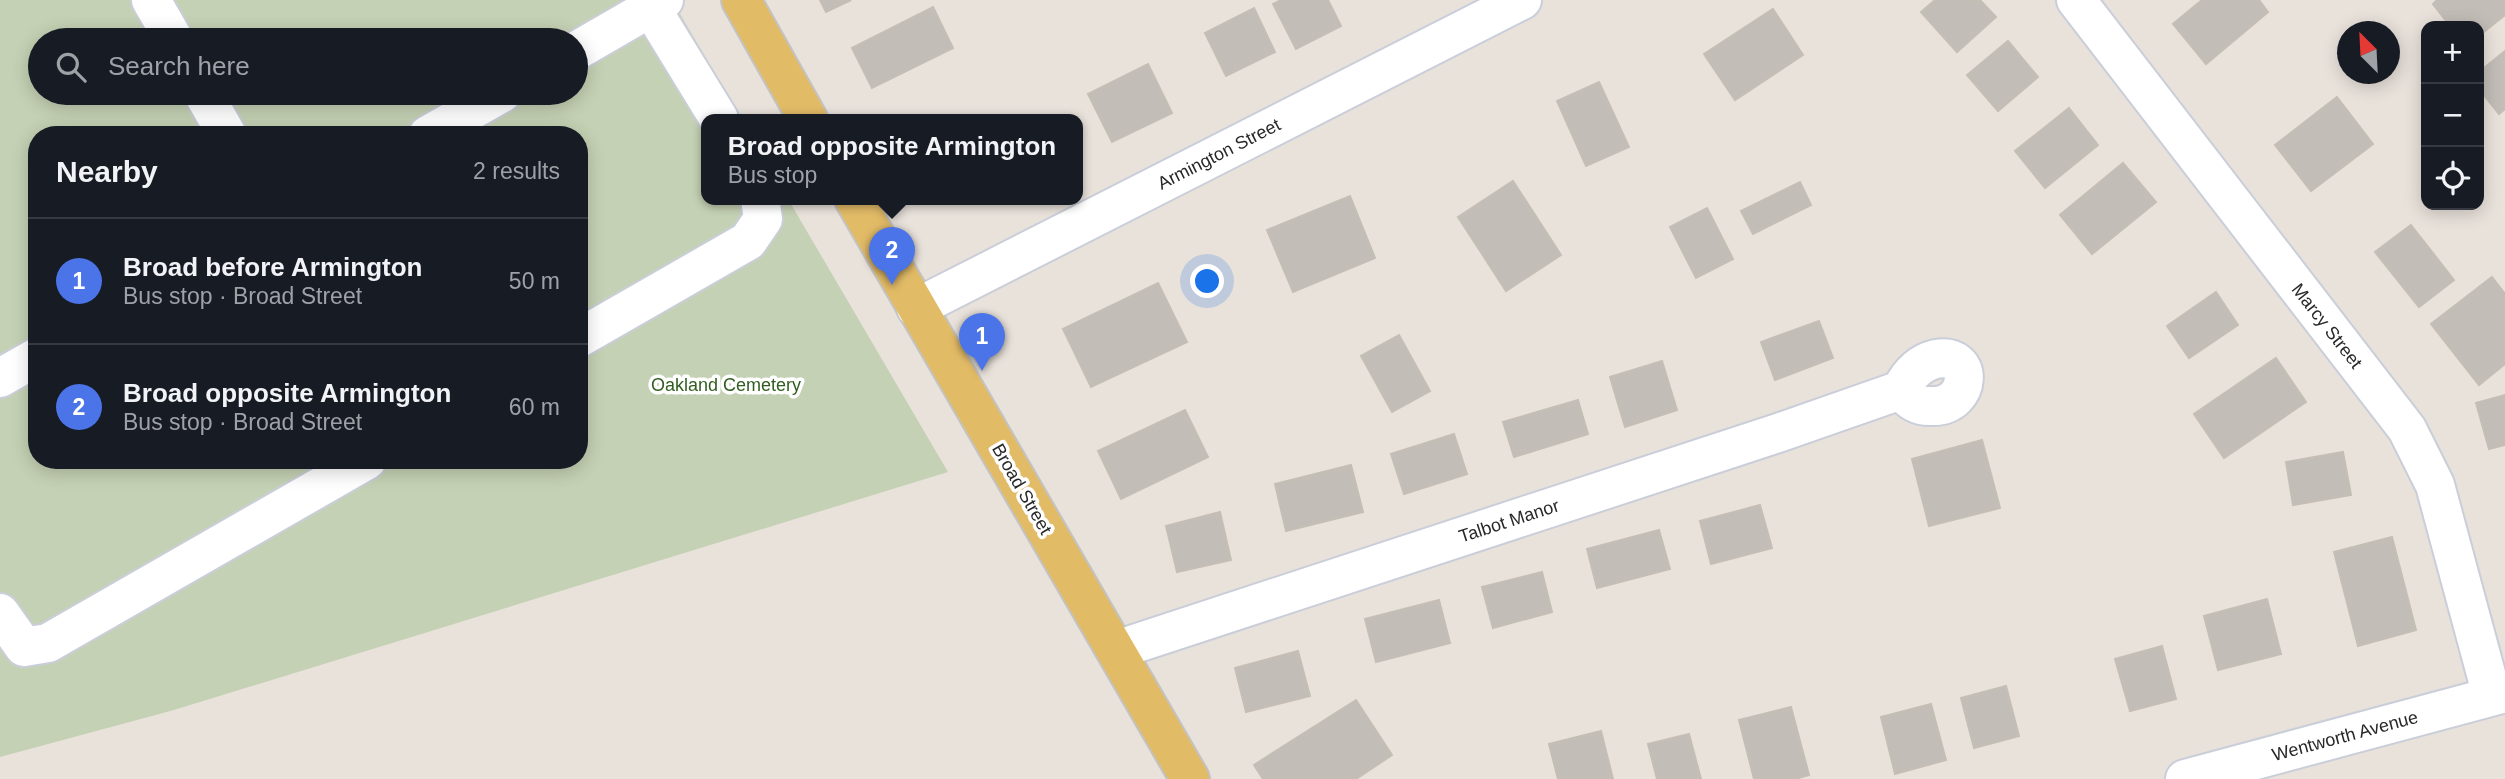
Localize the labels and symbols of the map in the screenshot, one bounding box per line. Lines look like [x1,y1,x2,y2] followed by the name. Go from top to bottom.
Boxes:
[2337,21,2400,84] north arrow
[1154,114,1284,194] street label: Armington Street
[869,227,915,285] pin: 2
[1190,264,1224,298] your location
[2288,280,2366,372] street label: Marcy Street
[959,313,1005,371] pin: 1
[651,375,801,395] park label: Oakland Cemetery
[988,440,1056,538] street label: Broad Street
[1456,495,1562,547] street label: Talbot Manor
[2270,707,2420,765] street label: Wentworth Avenue

